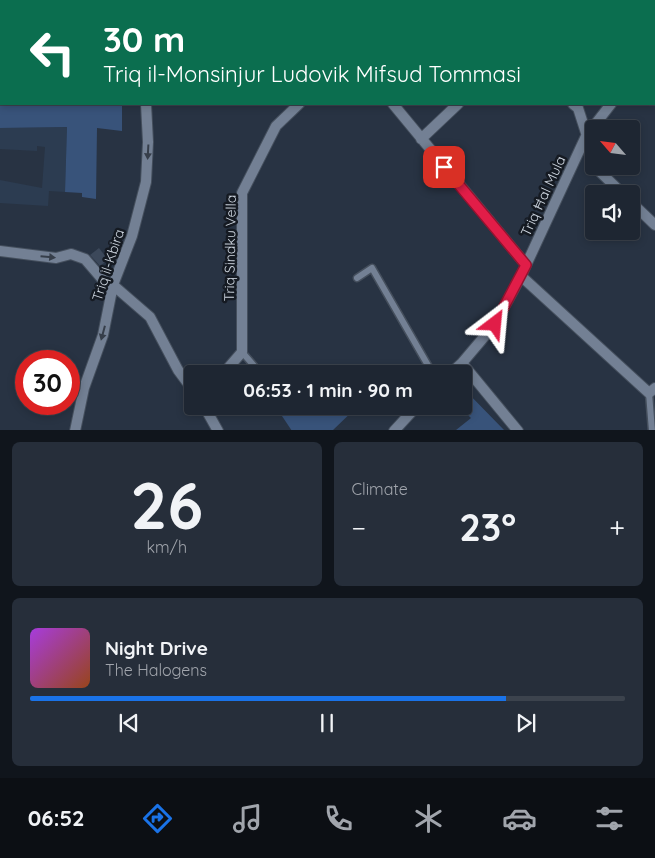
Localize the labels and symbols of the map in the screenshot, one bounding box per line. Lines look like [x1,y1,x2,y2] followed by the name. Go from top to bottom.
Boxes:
[585,120,640,175] north arrow
[143,145,151,161] one-way arrow
[423,146,465,188] pin
[517,153,569,239] street label: Triq Ħal Mula
[220,194,240,302] street label: Triq Sindku Vella
[88,227,128,303] street label: Triq il-Kbira
[41,253,57,261] one-way arrow
[468,297,520,349] position arrow
[98,326,106,341] one-way arrow
[15,350,80,415] speed limit sign: 30

